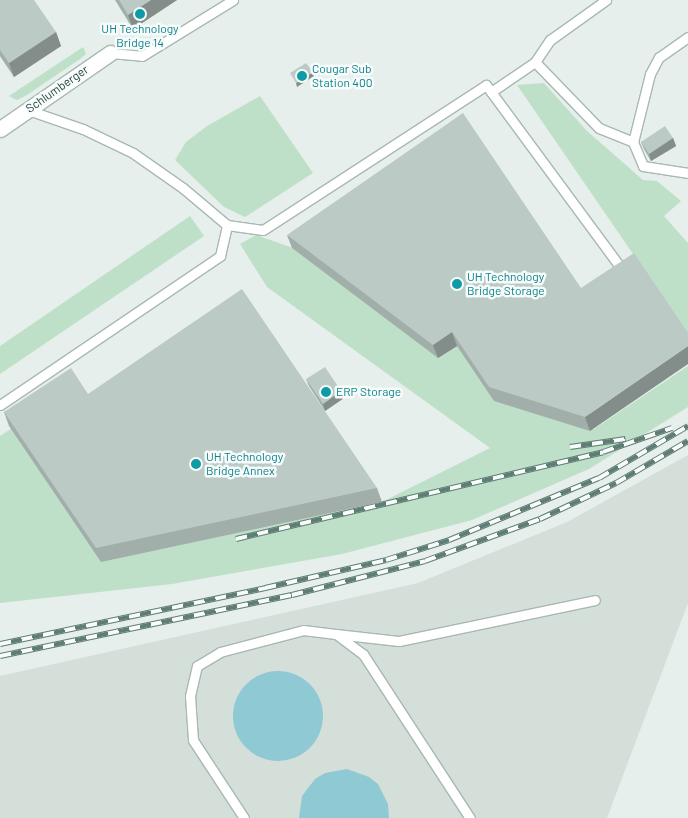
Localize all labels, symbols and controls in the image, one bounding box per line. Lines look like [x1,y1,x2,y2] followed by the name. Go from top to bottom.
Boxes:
[134,8,146,20] marker: UH Technology Bridge 14
[101,22,179,50] place label: UH Technology Bridge 14
[23,62,91,116] street label: Schlumberger
[312,62,372,90] place label: Cougar Sub Station 400
[296,70,308,82] marker: Cougar Sub Station 400
[467,270,545,298] place label: UH Technology Bridge Storage
[451,278,463,290] marker: UH Technology Bridge Storage
[336,385,401,399] place label: ERP Storage
[320,386,332,398] marker: ERP Storage
[206,450,283,478] place label: UH Technology Bridge Annex
[190,458,202,470] marker: UH Technology Bridge Annex

